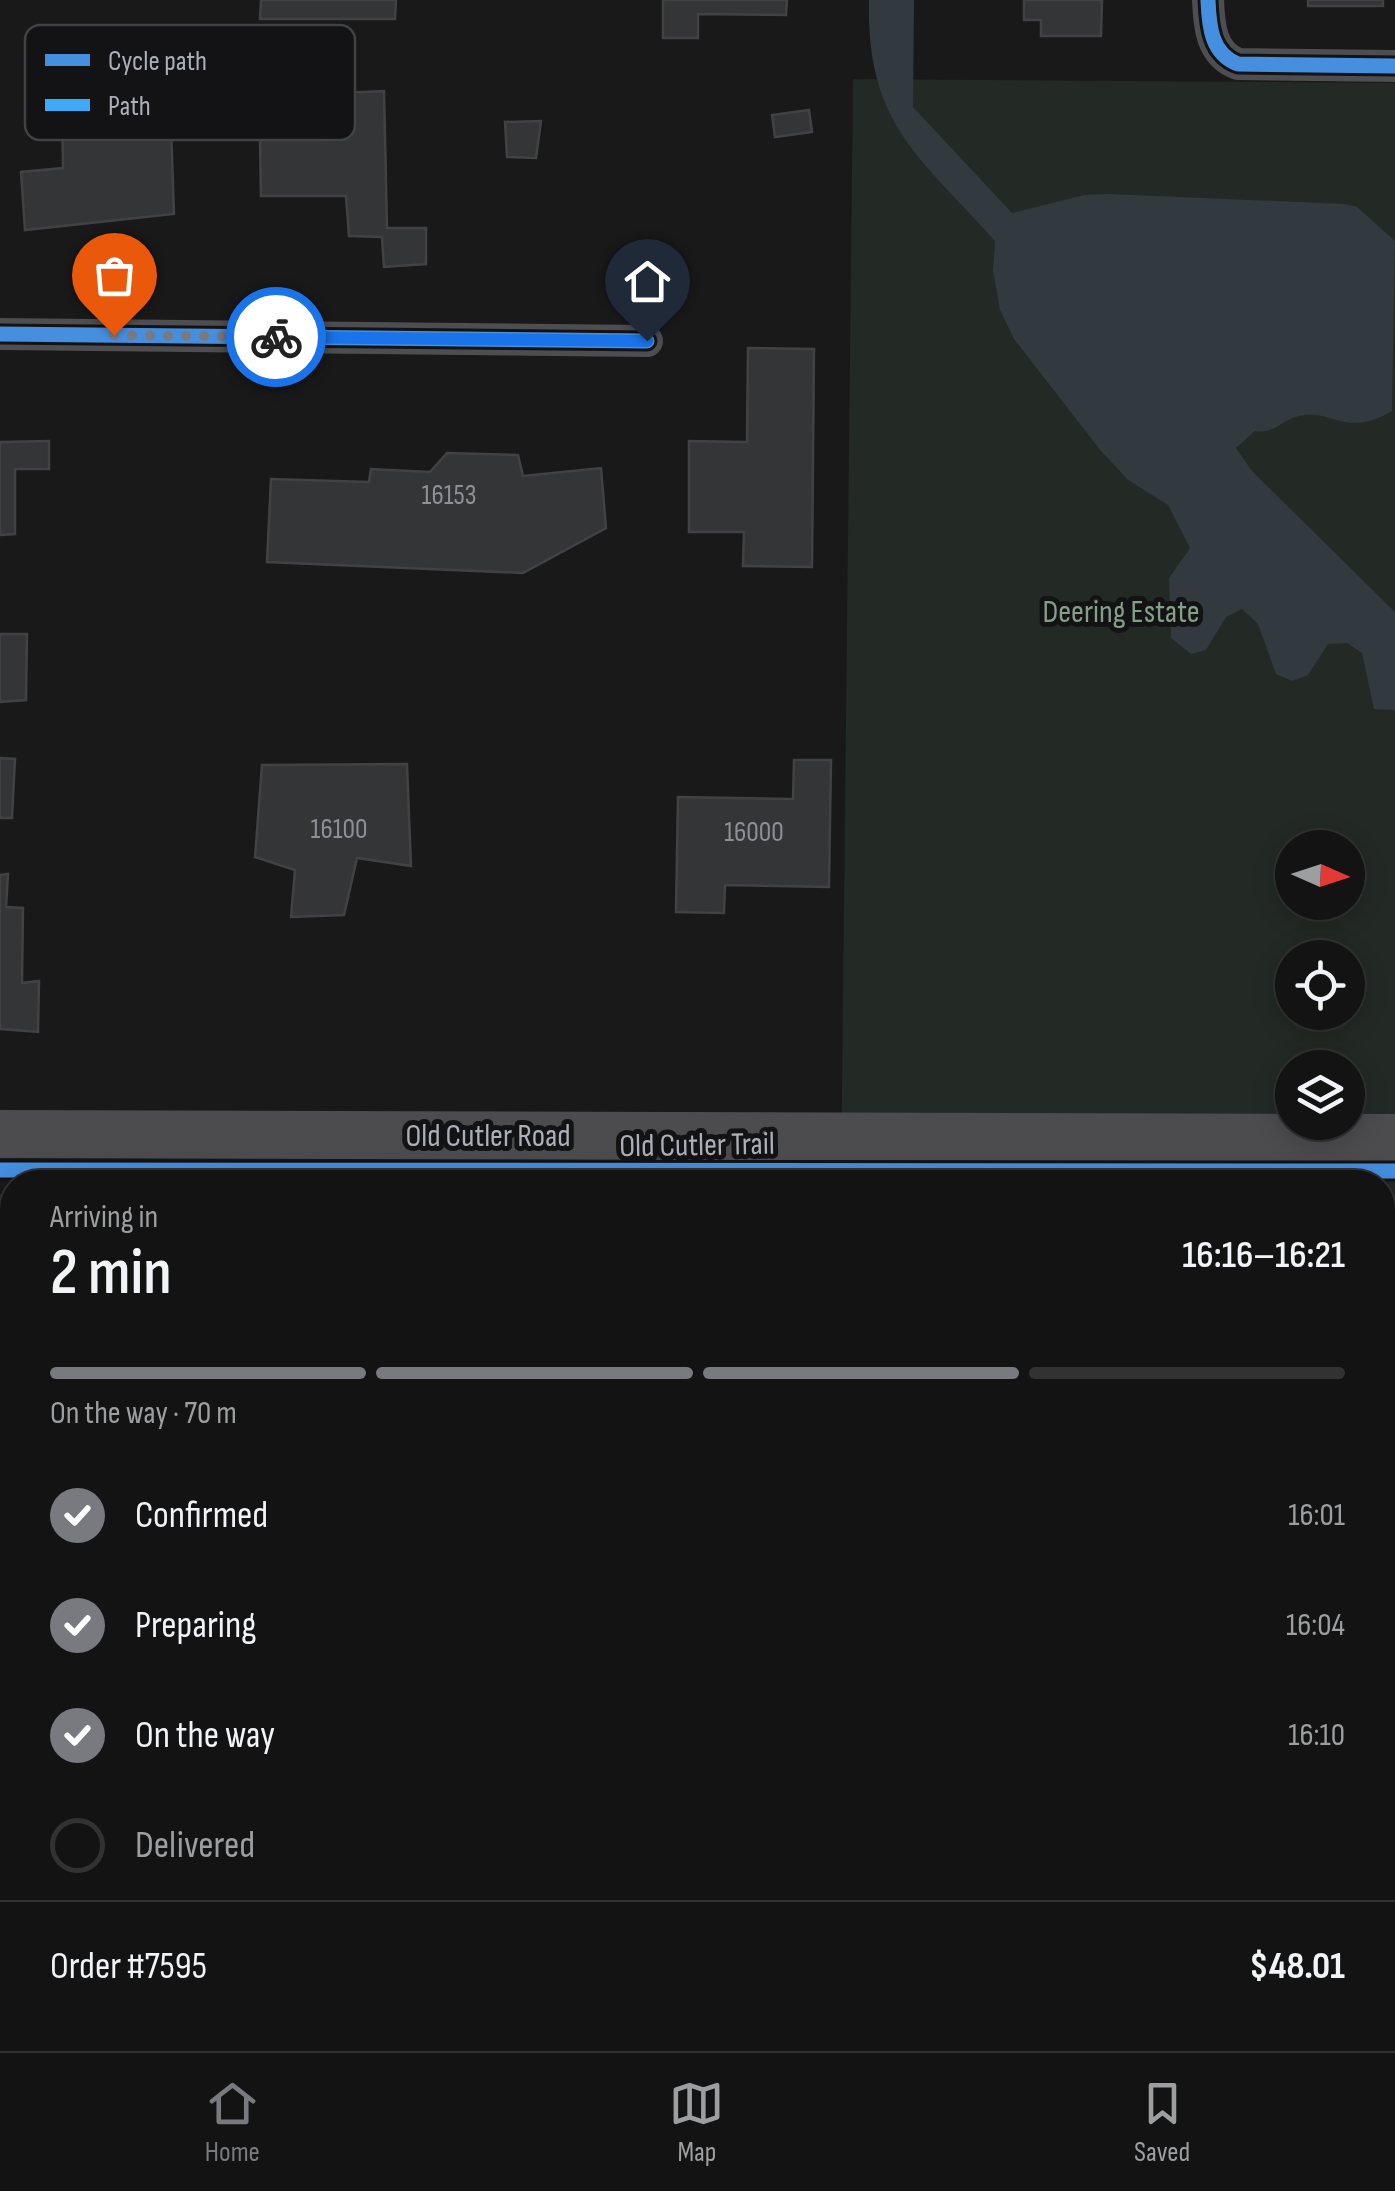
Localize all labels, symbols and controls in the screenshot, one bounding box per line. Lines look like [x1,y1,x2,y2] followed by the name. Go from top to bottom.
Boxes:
[25,25,355,140] legend
[108,45,207,78] text: Cycle path
[108,90,151,123] text: Path
[72,233,157,336] pin
[605,239,690,342] pin
[87,248,142,303] icon: bag
[620,254,675,309] icon: home
[226,287,326,387] courier
[249,310,304,365] icon: bike
[422,479,476,512] house number: 16153
[1042,593,1200,632] park label: Deering Estate
[311,813,367,846] house number: 16100
[724,816,784,849] house number: 16000
[1275,830,1365,920] north arrow
[1275,830,1365,1140] map controls
[1275,940,1365,1030] button: locate
[1275,1050,1365,1140] button: layers
[405,1117,571,1156] street label: Old Cutler Road
[619,1125,775,1166] street label: Old Cutler Trail
[50,1198,158,1237] text: Arriving in
[1182,1233,1345,1278] text: 16:16–16:21
[50,1235,172,1313] text: 2 min
[50,1394,237,1433] text: On the way · 70 m
[50,1488,105,1543] icon: check
[135,1493,268,1538] text: Confirmed
[1288,1496,1345,1535] text: 16:01
[50,1598,105,1653] icon: check
[135,1603,256,1648] text: Preparing
[1286,1606,1345,1645] text: 16:04
[50,1708,105,1763] icon: check
[135,1713,275,1758] text: On the way
[1288,1716,1345,1755] text: 16:10
[135,1823,255,1868] text: Delivered
[50,1944,207,1989] text: Order #7595
[1249,1944,1345,1989] text: $48.01
[205,2076,260,2169] tab: Home
[669,2076,724,2169] tab: Map
[1134,2076,1190,2169] tab: Saved

